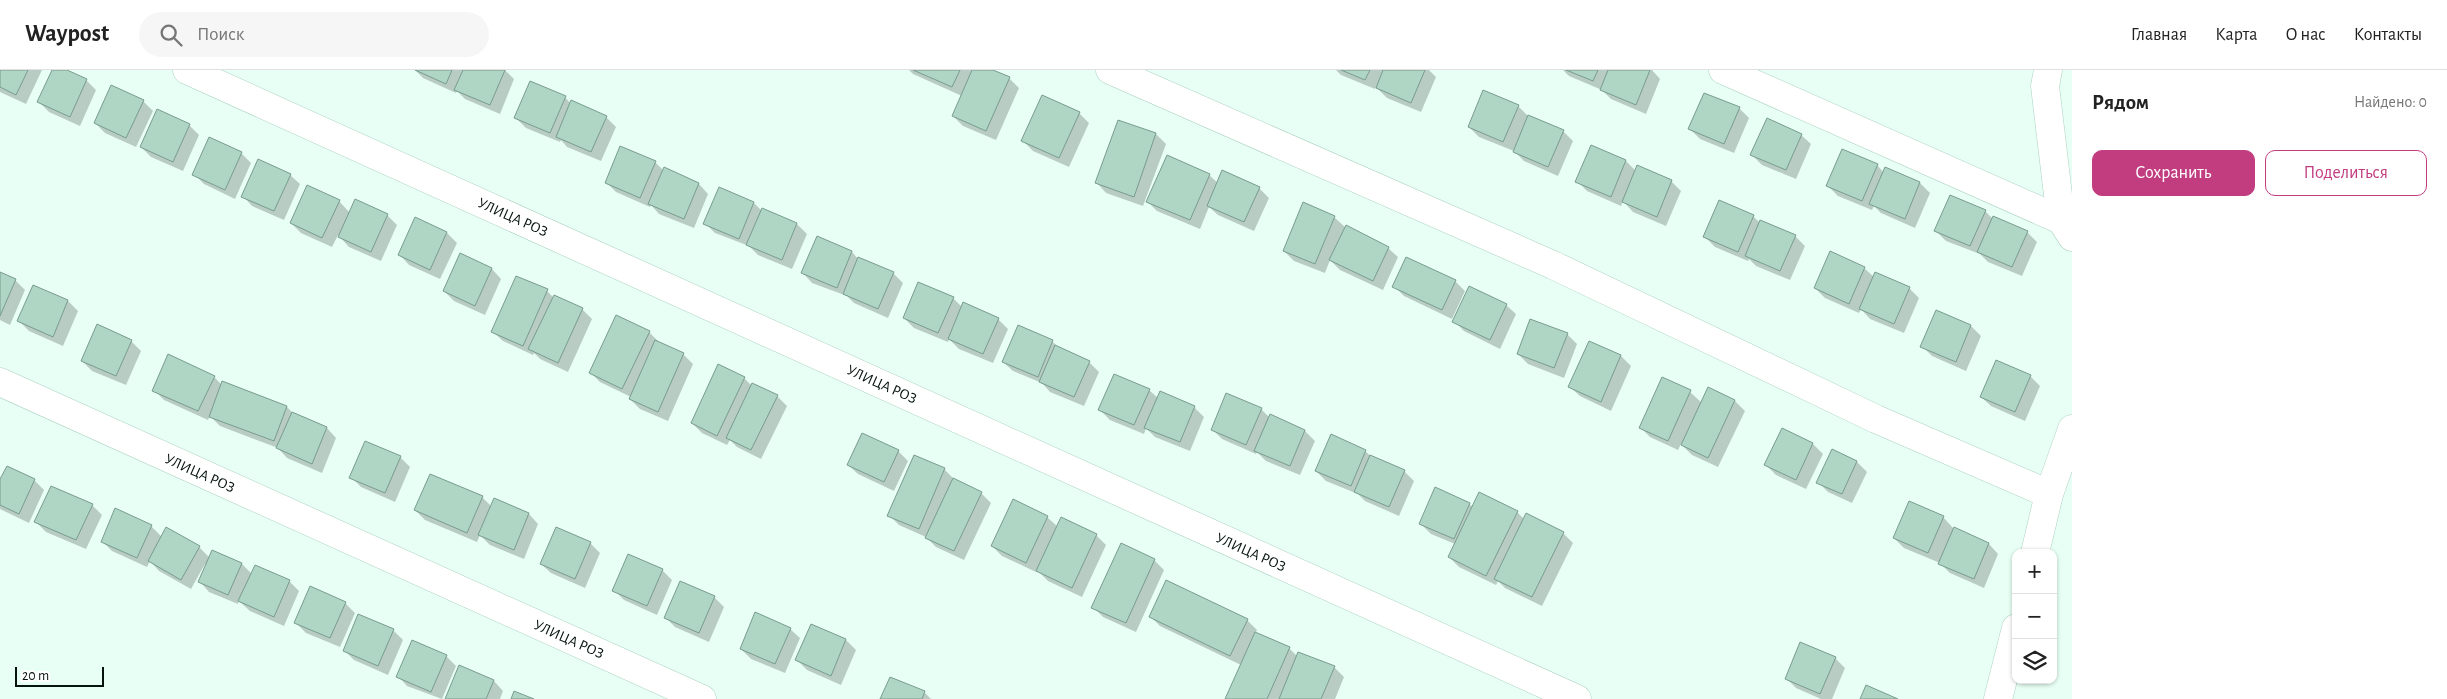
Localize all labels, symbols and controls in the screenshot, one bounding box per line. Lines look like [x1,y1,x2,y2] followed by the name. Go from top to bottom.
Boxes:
[139,12,489,57] search box
[157,21,185,49] icon: search
[25,22,109,46] text: Waypost
[197,25,245,44] text: Поиск
[2131,26,2187,44] text: Главная
[2215,26,2257,44] text: Карта
[2285,26,2326,44] text: О нас
[2354,26,2422,44] text: Контакты
[2092,92,2149,113] text: Рядом
[2354,94,2427,110] text: Найдено: 0
[2092,150,2255,196] button: Сохранить
[2265,150,2427,196] button: Поделиться
[475,195,550,240] street label: УЛИЦА РОЗ
[844,362,919,407] street label: УЛИЦА РОЗ
[162,451,237,496] street label: УЛИЦА РОЗ
[1213,530,1288,575] street label: УЛИЦА РОЗ
[2012,549,2057,684] map controls
[2012,549,2057,594] button: +
[2012,594,2057,639] button: −
[531,617,606,662] street label: УЛИЦА РОЗ
[2012,639,2057,684] button: layers
[15,664,104,687] scale bar
[22,669,49,683] text: 20 m

